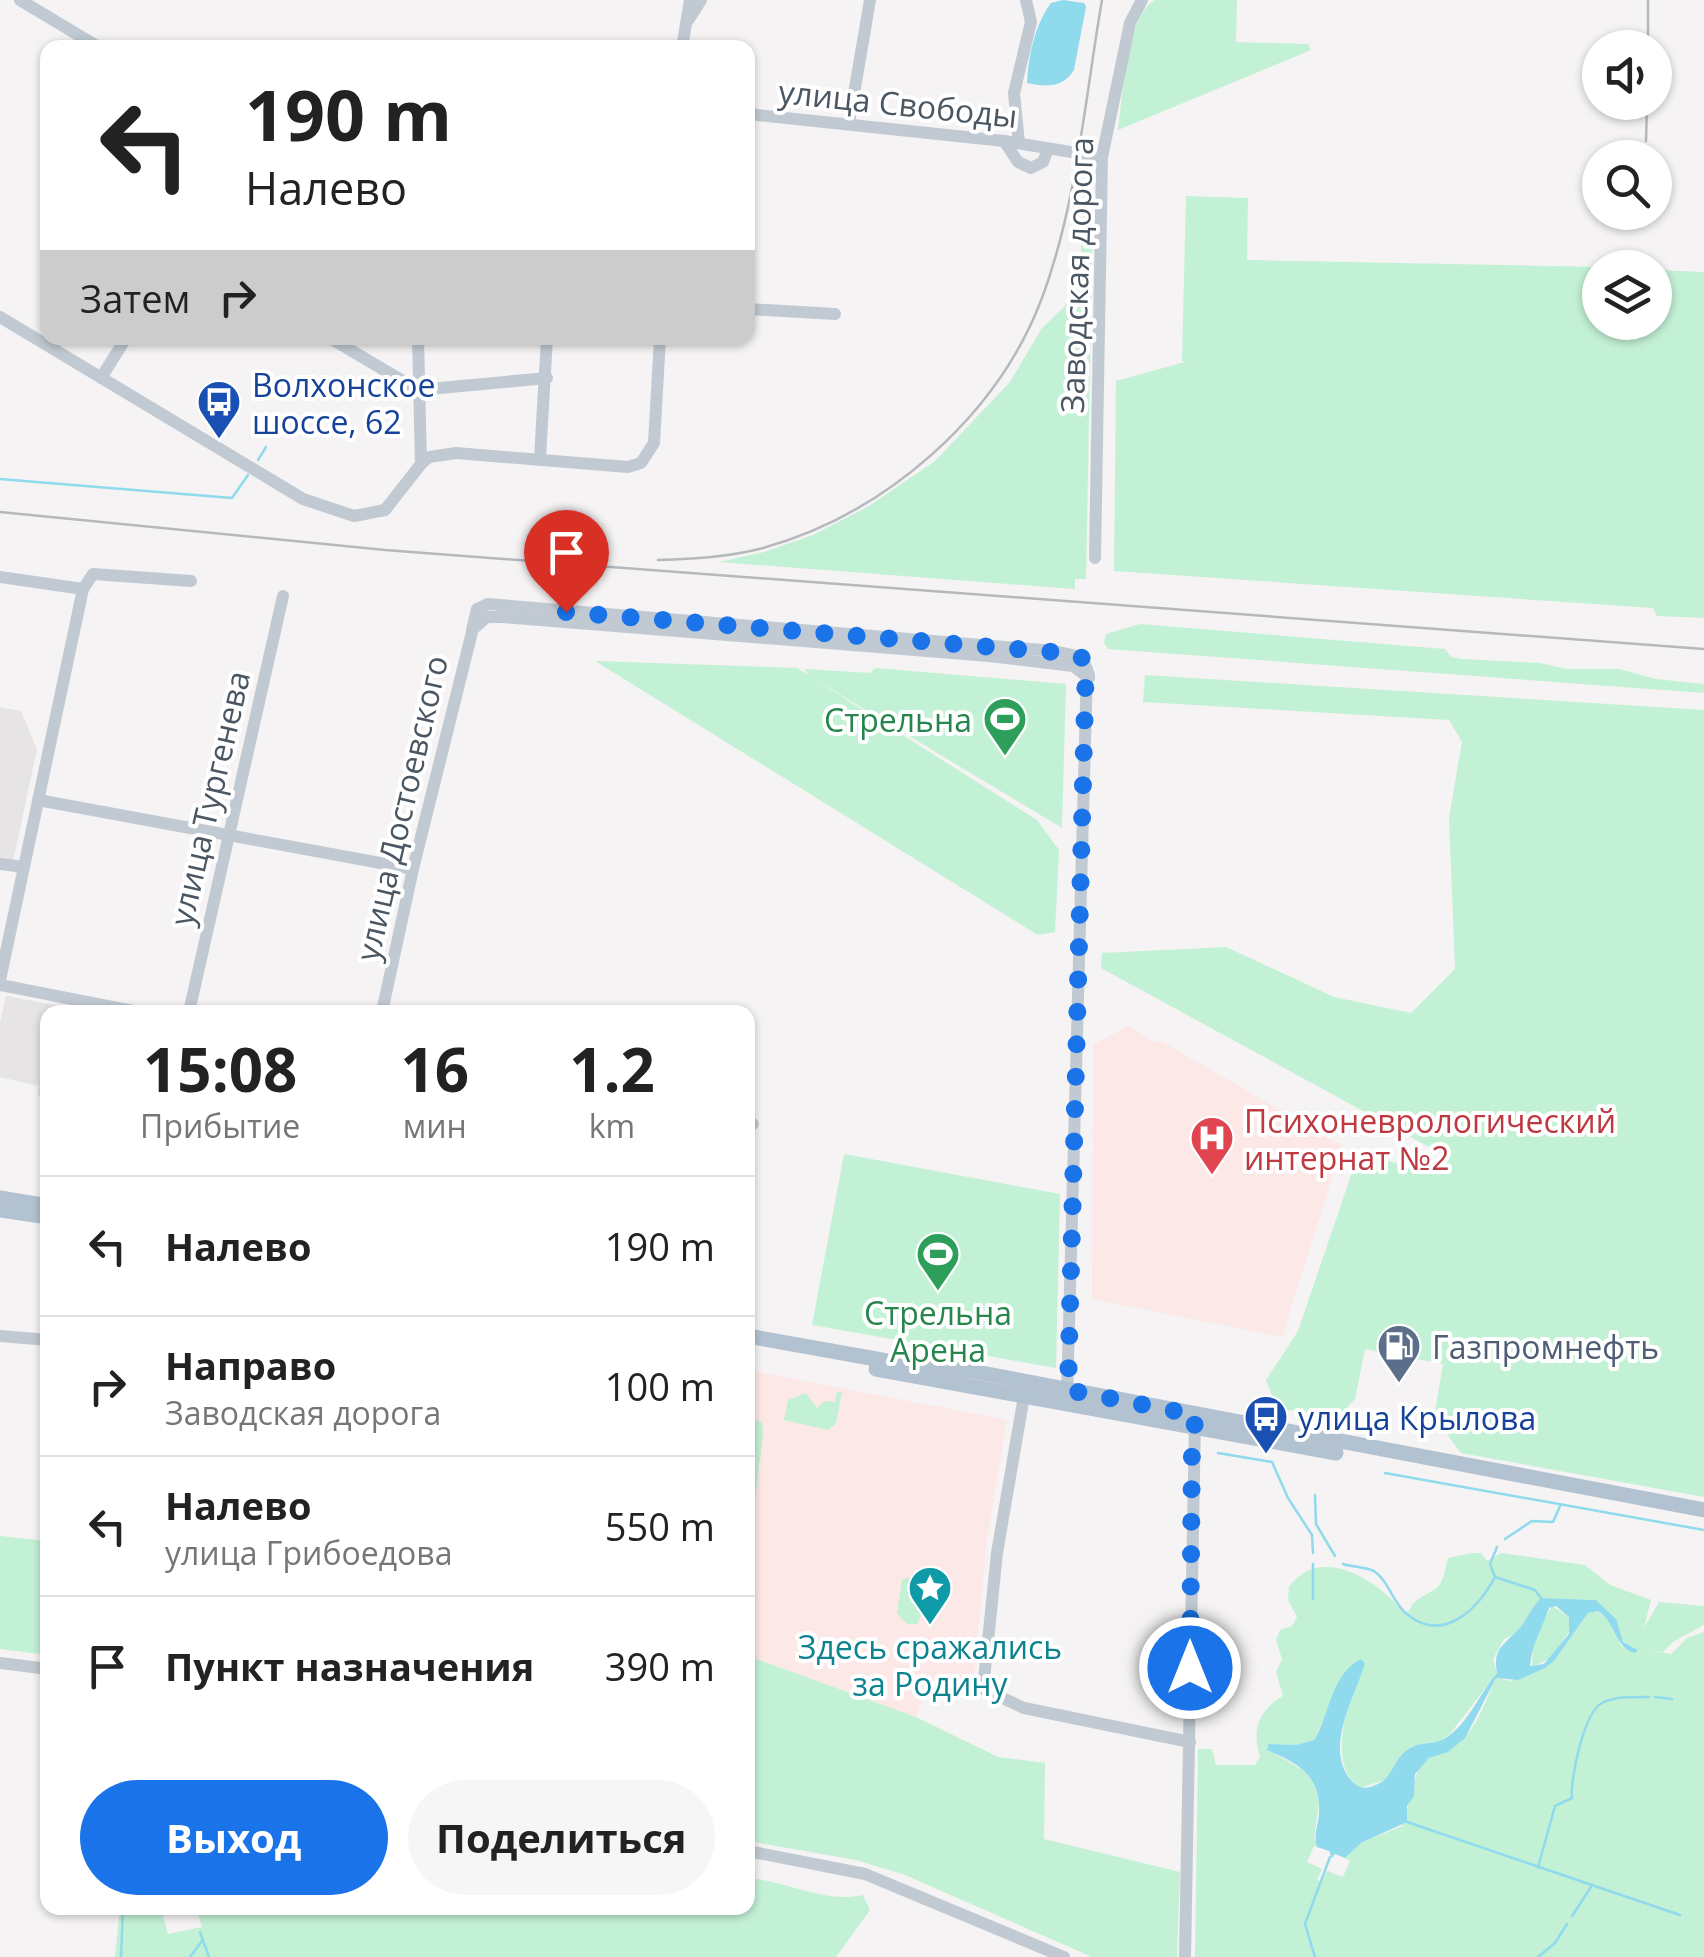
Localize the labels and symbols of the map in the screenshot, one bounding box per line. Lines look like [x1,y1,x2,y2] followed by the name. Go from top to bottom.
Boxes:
[776,69,1020,137] street label: улица Свободы
[1050,136,1102,414] street label: Заводская дорога
[252,363,436,443] place label: Волхонское шоссе, 62
[196,379,242,440] bus stop icon: Волхонское шоссе, 62
[524,510,609,613] pin
[345,651,457,965] street label: улица Достоевского
[159,666,259,930] street label: улица Тургенева
[982,696,1028,757] sports icon: Стрельна
[824,698,972,741] place label: Стрельна
[1244,1099,1616,1179] place label: Психоневрологический интернат №2
[1189,1115,1235,1176] hospital icon: Психоневрологический интернат №2
[915,1231,961,1292] sports icon: Стрельна Арена
[864,1291,1012,1371] place label: Стрельна Арена
[1376,1323,1422,1384] fuel station icon: Газпромнефть
[1432,1325,1659,1368] place label: Газпромнефть
[1243,1394,1289,1455] bus stop icon: улица Крылова
[1298,1396,1536,1439] place label: улица Крылова
[907,1565,953,1626] place icon: Здесь сражались за Родину
[1138,1616,1242,1720] position arrow
[798,1625,1062,1705] place label: Здесь сражались за Родину

